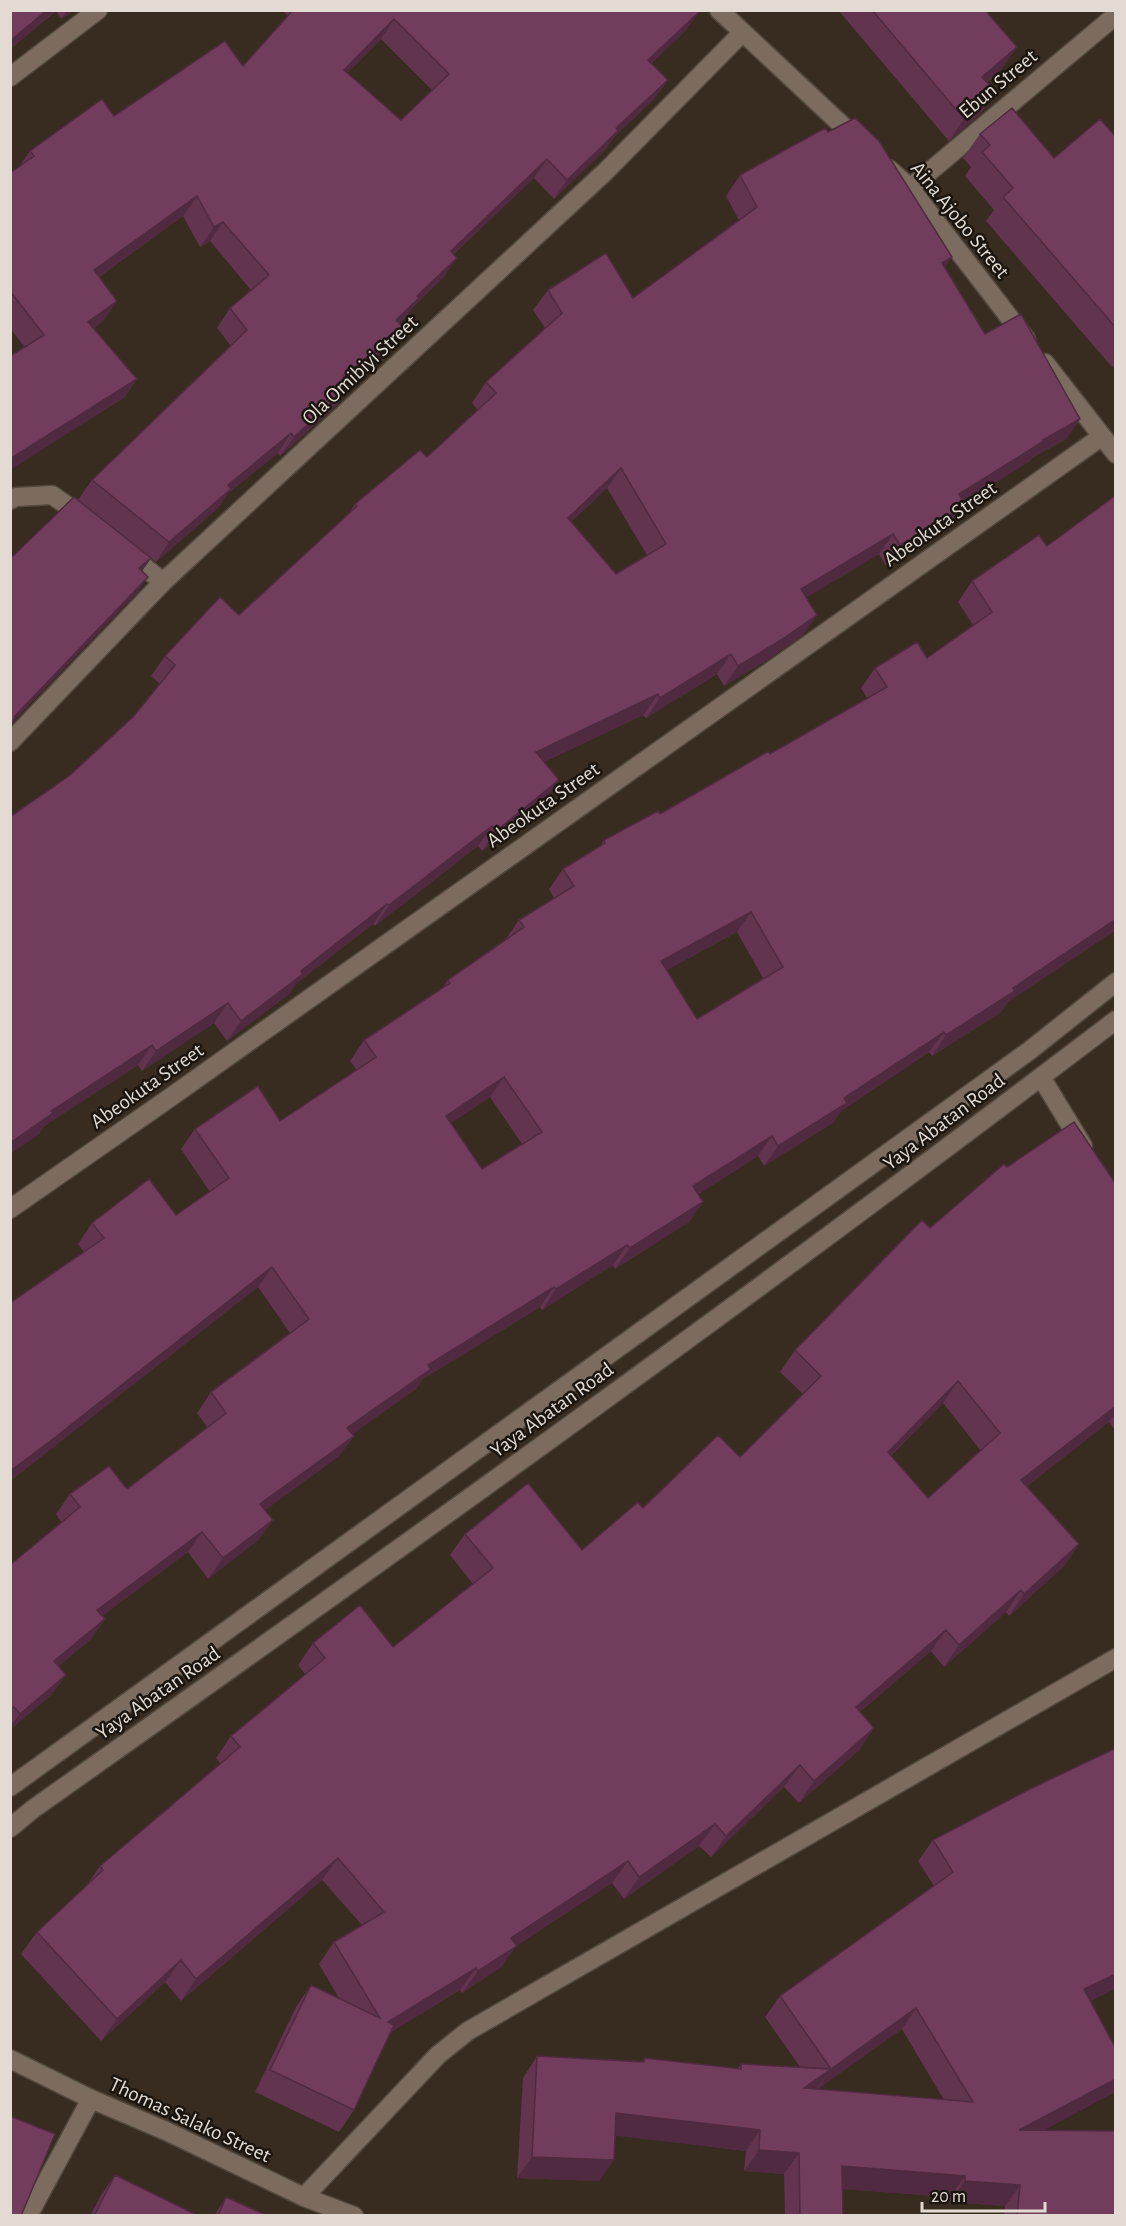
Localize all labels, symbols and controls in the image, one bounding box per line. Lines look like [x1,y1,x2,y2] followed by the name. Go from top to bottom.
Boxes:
[955,45,1041,123] street label: Ebun Street
[907,158,1013,282] street label: Aina Ajobo Street
[298,311,422,429] street label: Ola Omibiyi Street
[880,477,1001,571] street label: Abeokuta Street
[483,758,604,852] street label: Abeokuta Street
[87,1039,208,1133] street label: Abeokuta Street
[879,1070,1009,1174] street label: Yaya Abatan Road
[487,1359,617,1461] street label: Yaya Abatan Road
[92,1642,224,1743] street label: Yaya Abatan Road
[106,2073,274,2167] street label: Thomas Salako Street
[922,2175,1045,2213] scale bar
[931,2188,966,2206] text: 20 m

